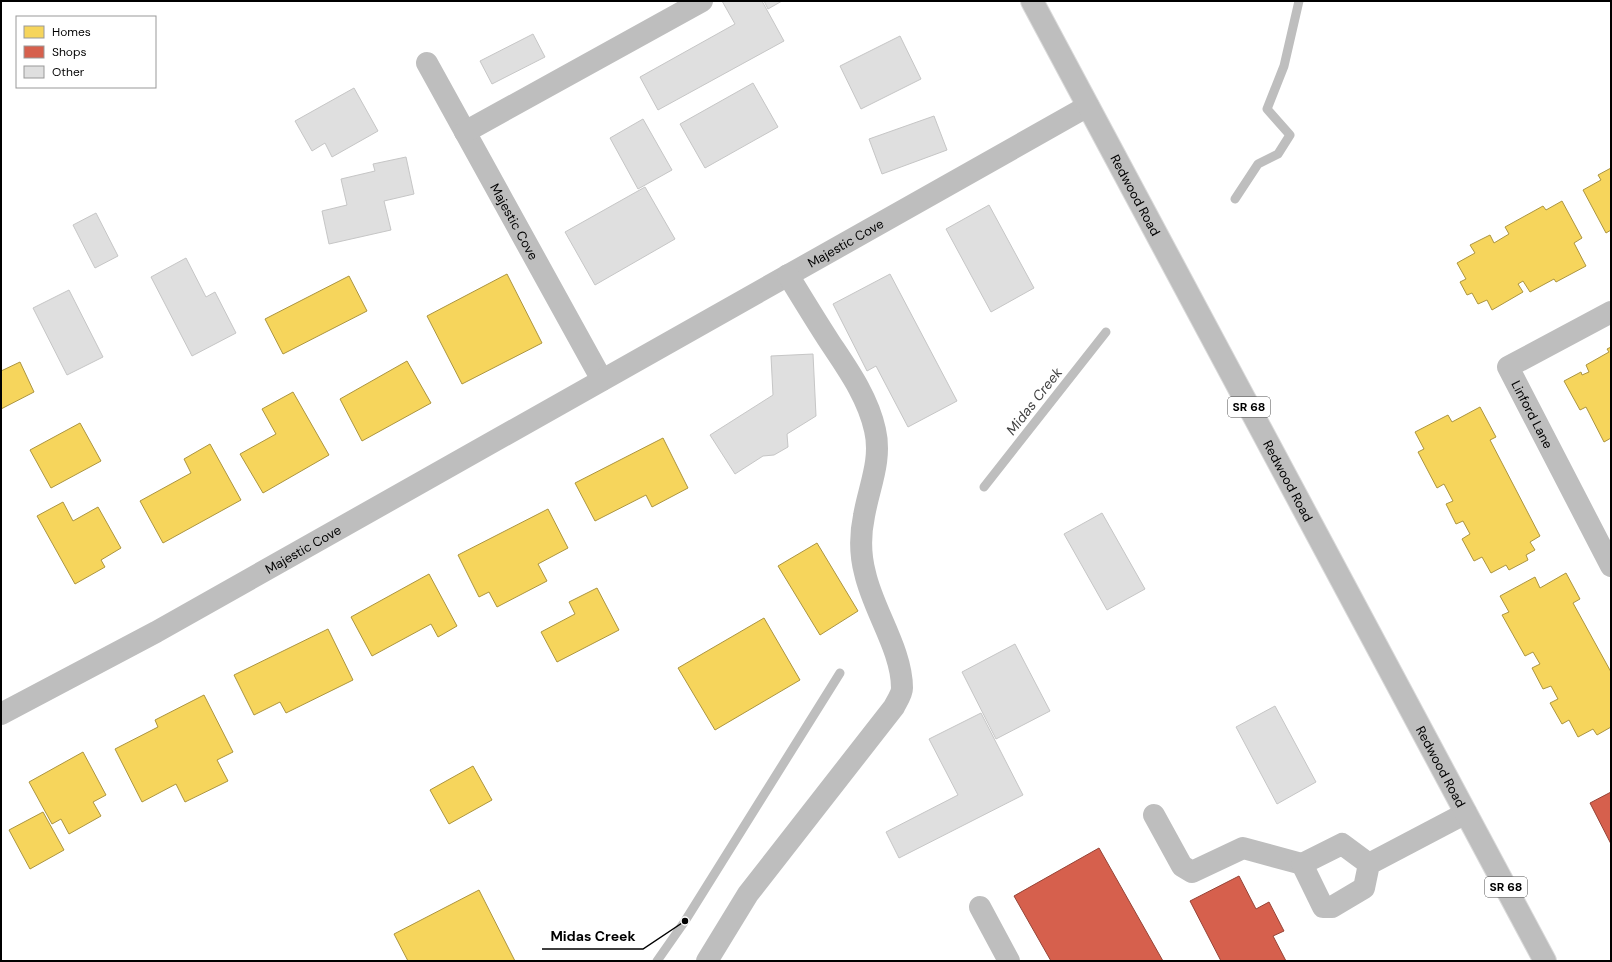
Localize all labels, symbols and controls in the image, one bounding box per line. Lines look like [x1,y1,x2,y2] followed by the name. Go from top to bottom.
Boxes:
[16,16,156,88] legend
[52,24,91,40] text: Homes
[52,44,87,60] text: Shops
[52,64,85,80] text: Other
[1107,151,1164,239] street label: Redwood Road
[487,180,542,263] street label: Majestic Cove
[804,215,886,271] street label: Majestic Cove
[1002,363,1066,438] water label: Midas Creek
[1508,377,1557,451] street label: Linford Lane
[1228,397,1270,417] road number: SR 68
[1260,437,1317,524] street label: Redwood Road
[262,521,344,577] street label: Majestic Cove
[1412,723,1470,810] street label: Redwood Road
[1485,877,1527,897] road number: SR 68
[542,923,643,949] callout: Midas Creek
[550,927,636,945] text: Midas Creek

